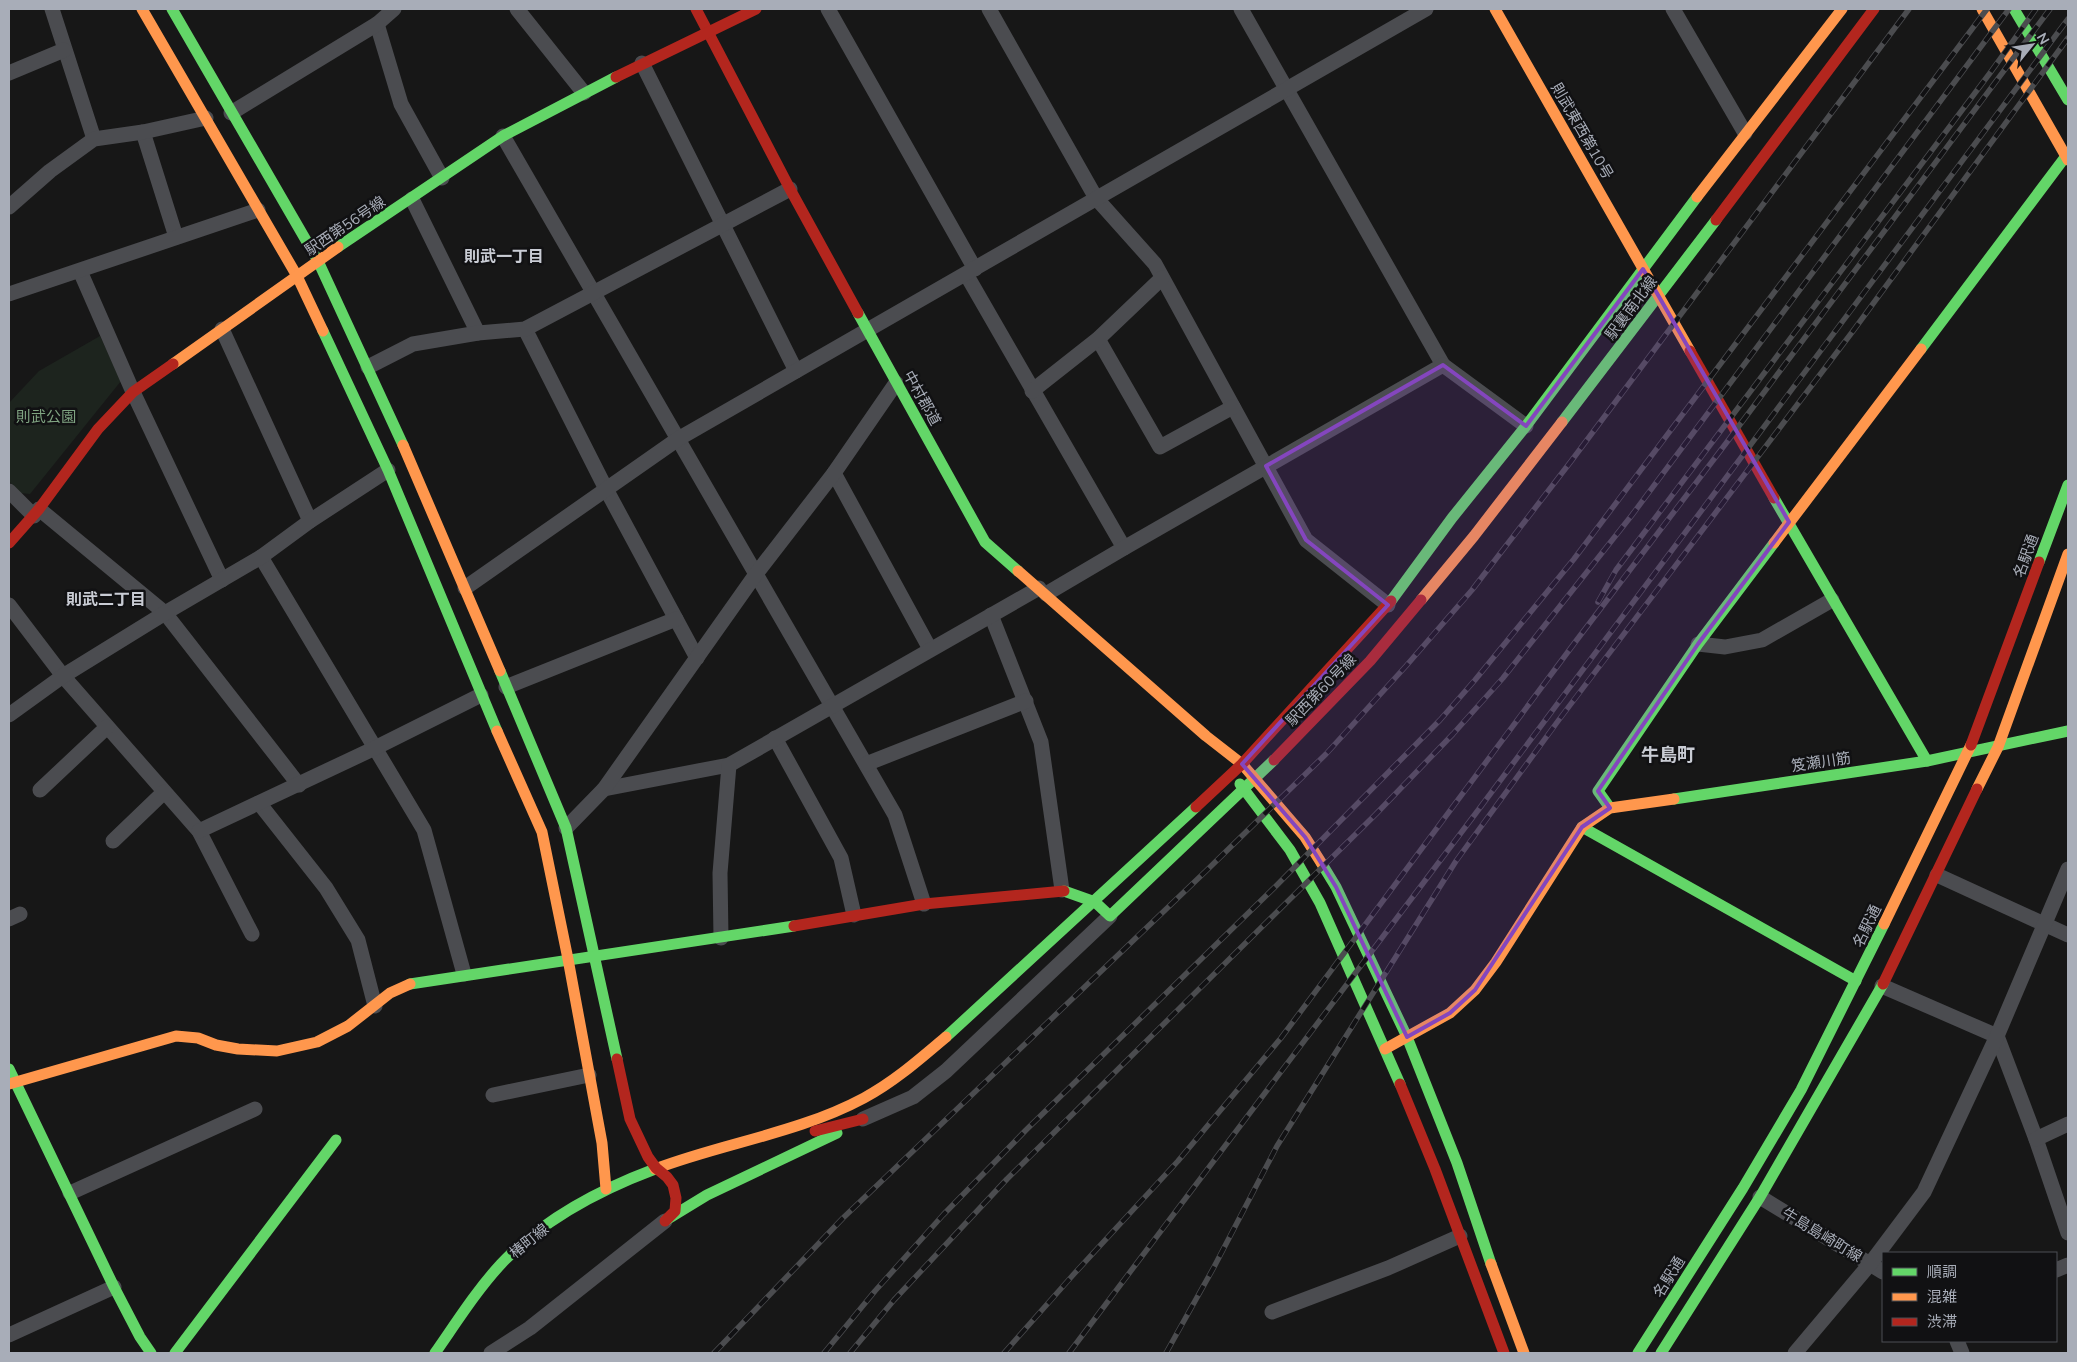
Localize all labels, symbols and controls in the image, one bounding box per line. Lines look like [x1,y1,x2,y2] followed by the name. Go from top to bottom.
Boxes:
[2007,20,2057,70] north arrow
[2032,29,2054,48] text: N
[1546,79,1618,183] street label: 則武東西第10号
[301,192,389,260] street label: 駅西第56号線
[464,246,544,268] district label: 則武一丁目
[1600,272,1662,344] street label: 駅裏南北線
[899,367,945,429] street label: 中村郡道
[16,407,76,427] park label: 則武公園
[2009,531,2043,581] street label: 名駅通
[66,589,146,611] district label: 則武二丁目
[1281,650,1361,730] street label: 駅西第60号線
[1641,743,1695,767] district label: 牛島町
[1790,748,1852,776] street label: 笈瀬川筋
[1848,901,1886,951] street label: 名駅通
[1778,1203,1866,1267] street label: 牛島島崎町線
[505,1219,553,1263] street label: 椿町線
[1882,1252,2057,1342] legend
[1649,1253,1689,1301] street label: 名駅通
[1927,1262,1957,1282] text: 順調
[1927,1287,1957,1307] text: 混雑
[1927,1312,1957,1332] text: 渋滞

